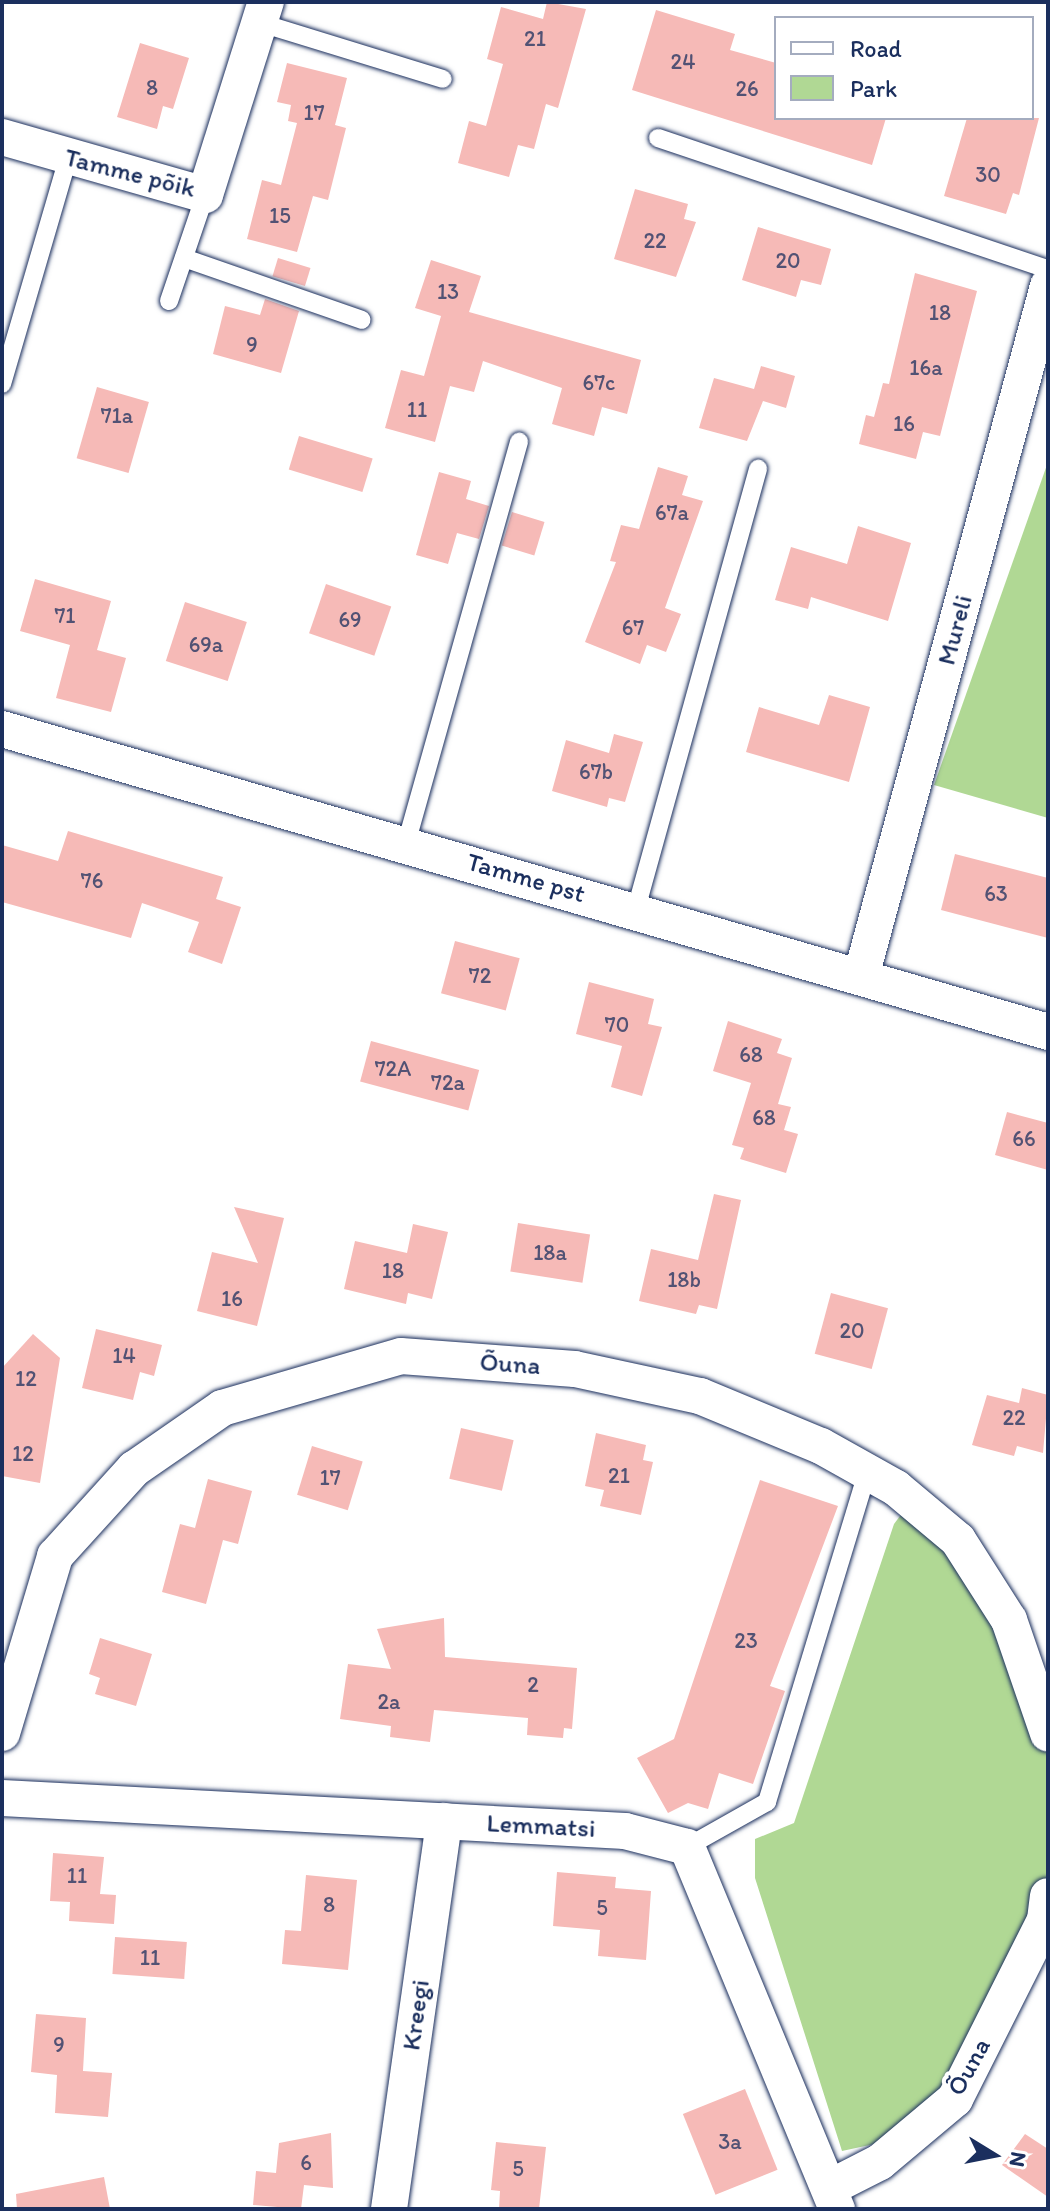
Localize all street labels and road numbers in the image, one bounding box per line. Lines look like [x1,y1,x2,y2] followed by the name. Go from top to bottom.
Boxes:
[61,142,199,204] street label: Tamme põik
[931,591,979,669] street label: Mureli
[463,846,589,910] street label: Tamme pst
[479,1346,541,1382] street label: Õuna
[486,1808,596,1844] street label: Lemmatsi
[396,1978,436,2052] street label: Kreegi
[941,2033,997,2101] street label: Õuna

